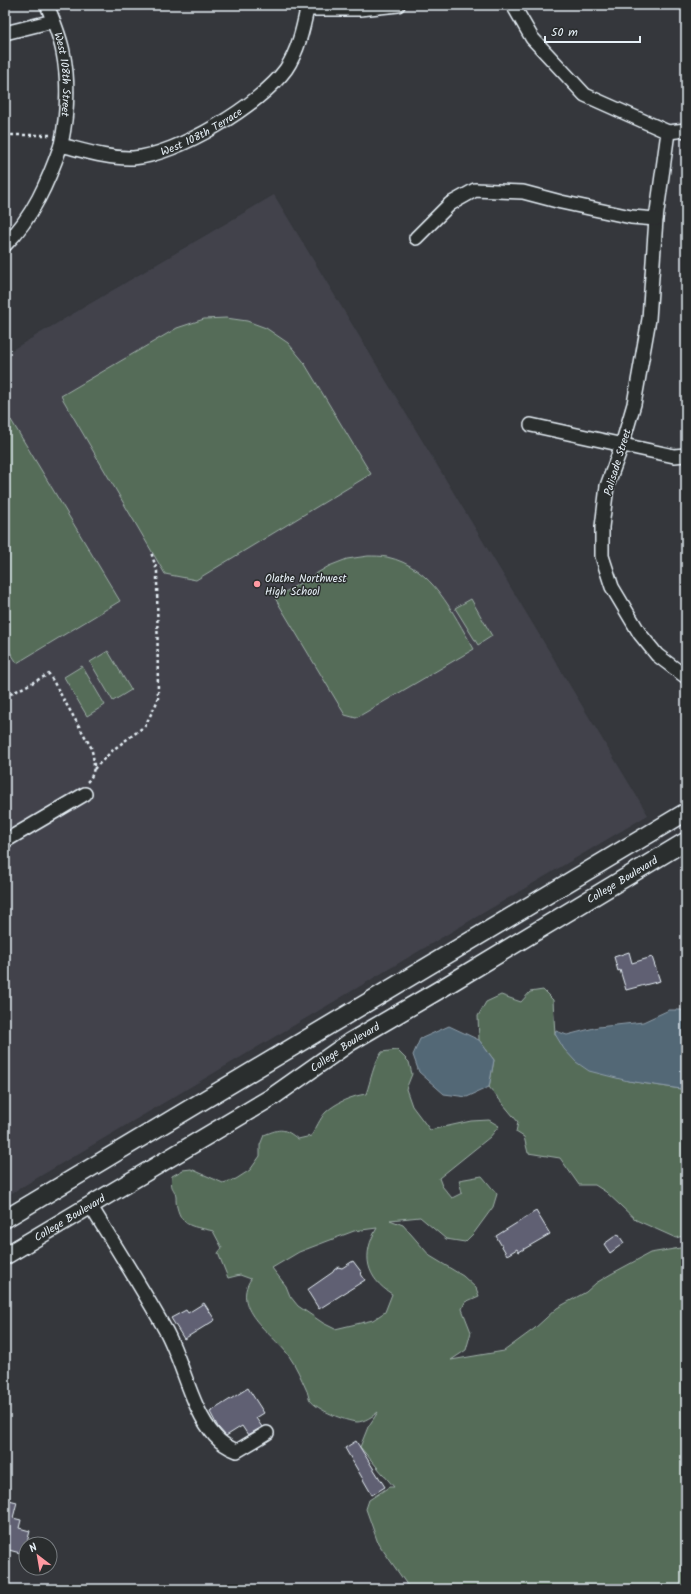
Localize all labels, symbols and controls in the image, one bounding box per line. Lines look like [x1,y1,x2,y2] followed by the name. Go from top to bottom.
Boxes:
[545,18,640,44] scale bar
[551,23,578,42] text: 50 m
[48,30,75,118] street label: West 108th Street
[158,103,247,161] street label: West 108th Terrace
[599,426,637,498] street label: Palisade Street
[265,570,347,601] place label: Olathe Northwest High School
[252,579,262,589] marker: Olathe Northwest High School
[583,852,662,909] street label: College Boulevard
[307,1018,384,1078] street label: College Boulevard
[31,1190,110,1247] street label: College Boulevard
[18,1536,58,1576] north arrow
[26,1539,41,1558] text: N

